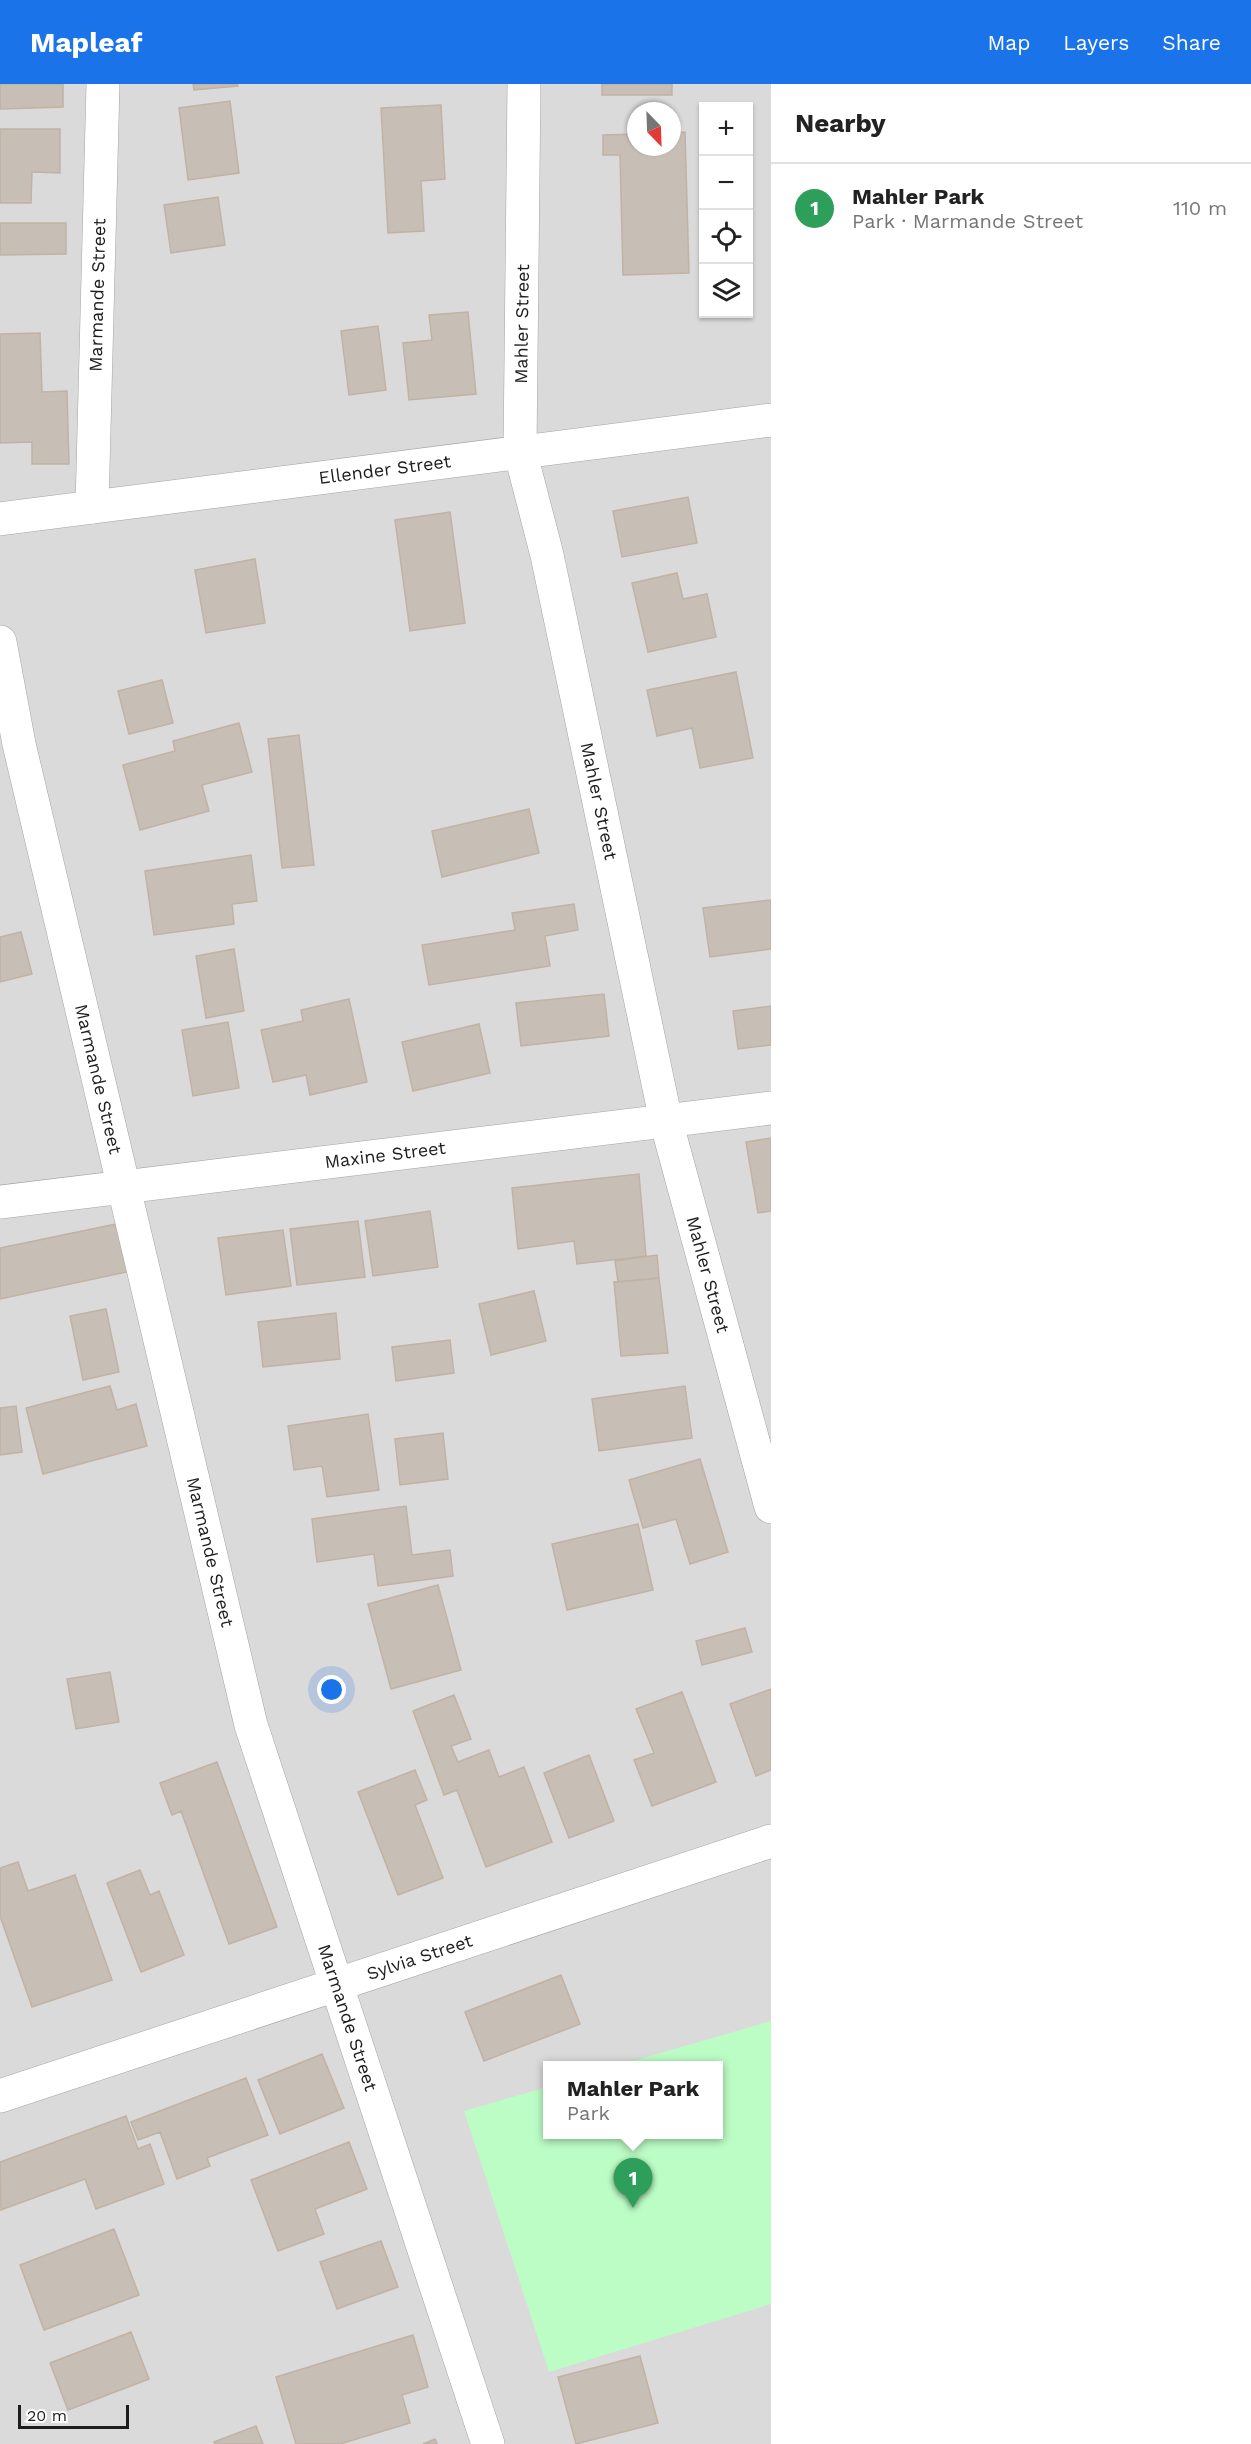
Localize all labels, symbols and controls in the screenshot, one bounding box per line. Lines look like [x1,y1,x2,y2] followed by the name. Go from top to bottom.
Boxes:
[30,26,142,59] text: Mapleaf
[987,30,1030,55] text: Map
[1063,30,1129,55] text: Layers
[1162,30,1221,55] text: Share
[627,102,681,156] north arrow
[699,102,753,318] map controls
[699,102,753,156] button: +
[795,108,886,138] text: Nearby
[699,156,753,210] button: −
[852,184,984,209] text: Mahler Park
[810,196,819,220] text: 1
[1173,196,1227,220] text: 110 m
[852,209,1083,233] text: Park · Marmande Street
[699,210,753,264] button: locate
[85,218,110,372] street label: Marmande Street
[510,263,533,384] street label: Mahler Street
[699,264,753,318] button: layers
[317,450,453,488] street label: Ellender Street
[577,740,622,862] street label: Mahler Street
[71,1002,127,1156] street label: Marmande Street
[323,1137,447,1172] street label: Maxine Street
[682,1214,734,1335] street label: Mahler Street
[183,1475,239,1629] street label: Marmande Street
[317,1675,346,1704] your location
[364,1929,475,1984] street label: Sylvia Street
[314,1941,382,2094] street label: Marmande Street
[543,2061,723,2139] popup
[567,2076,699,2101] text: Mahler Park
[567,2101,610,2125] text: Park
[614,2158,652,2208] pin: 1
[18,2402,129,2430] scale bar
[27,2406,67,2425] text: 20 m

